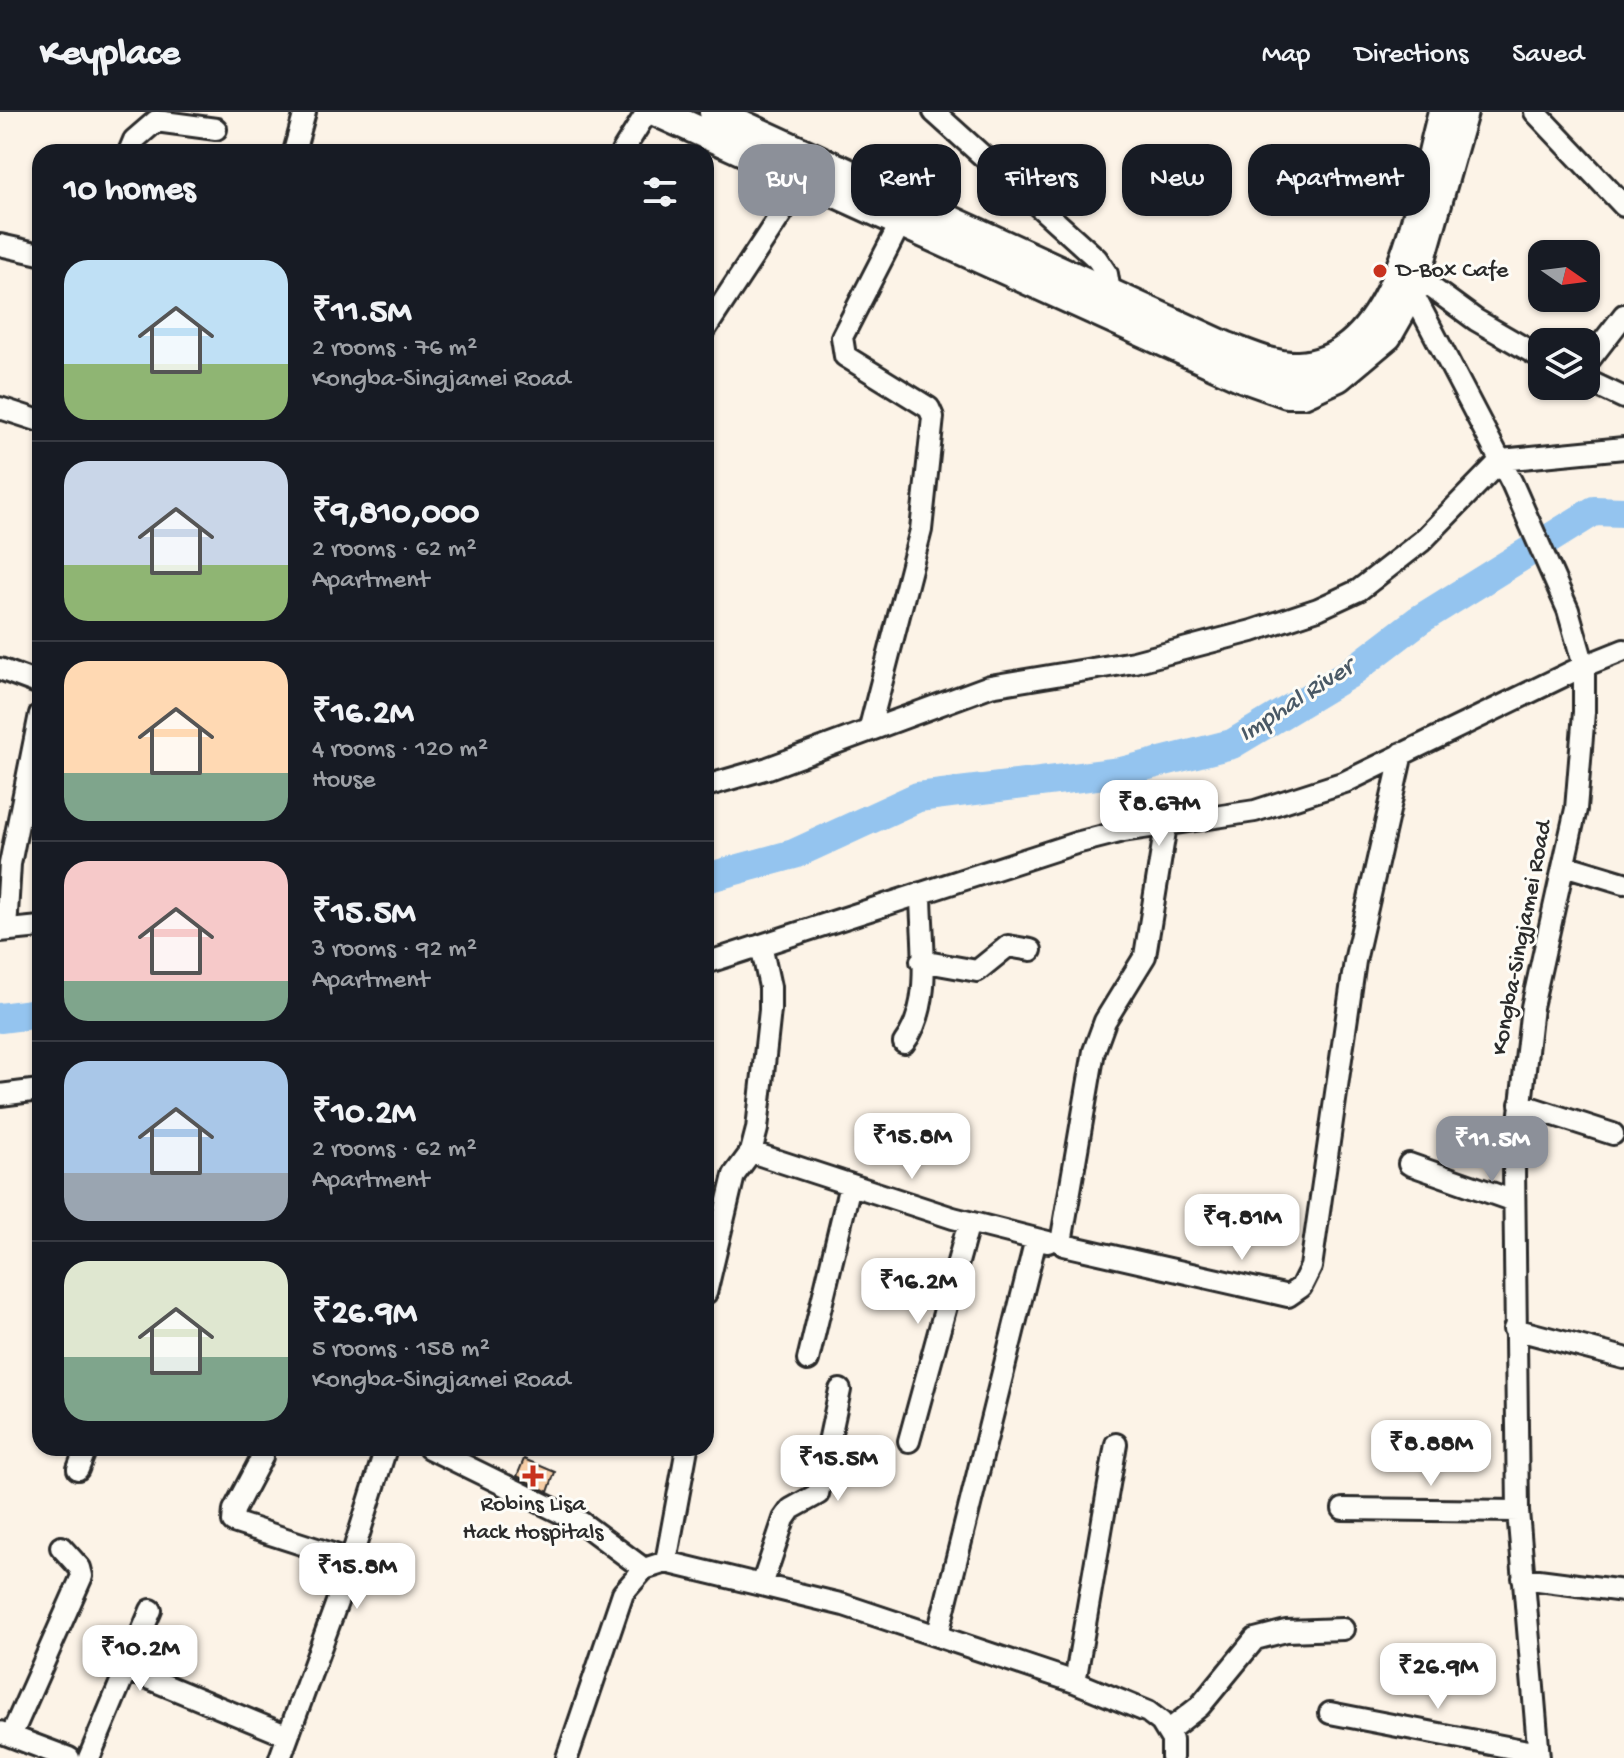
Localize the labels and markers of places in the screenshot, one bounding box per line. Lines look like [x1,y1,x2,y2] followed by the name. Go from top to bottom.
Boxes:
[1394,257,1509,286] place label: D-Box Cafe
[1371,262,1389,280] marker: D-Box Cafe
[1094,780,1224,848] pin: ₹8.67M
[847,1113,977,1181] pin: ₹15.8M
[1427,1116,1557,1184] pin: ₹11.5M
[1177,1194,1307,1262] pin: ₹9.81M
[853,1258,983,1326] pin: ₹16.2M
[1366,1420,1496,1488] pin: ₹8.88M
[773,1435,903,1503] pin: ₹15.5M
[522,1465,544,1487] marker: Robins Lisa Hack Hospitals
[463,1491,605,1548] place label: Robins Lisa Hack Hospitals
[292,1543,422,1611] pin: ₹15.8M
[75,1625,205,1693] pin: ₹10.2M
[1373,1643,1503,1711] pin: ₹26.9M

